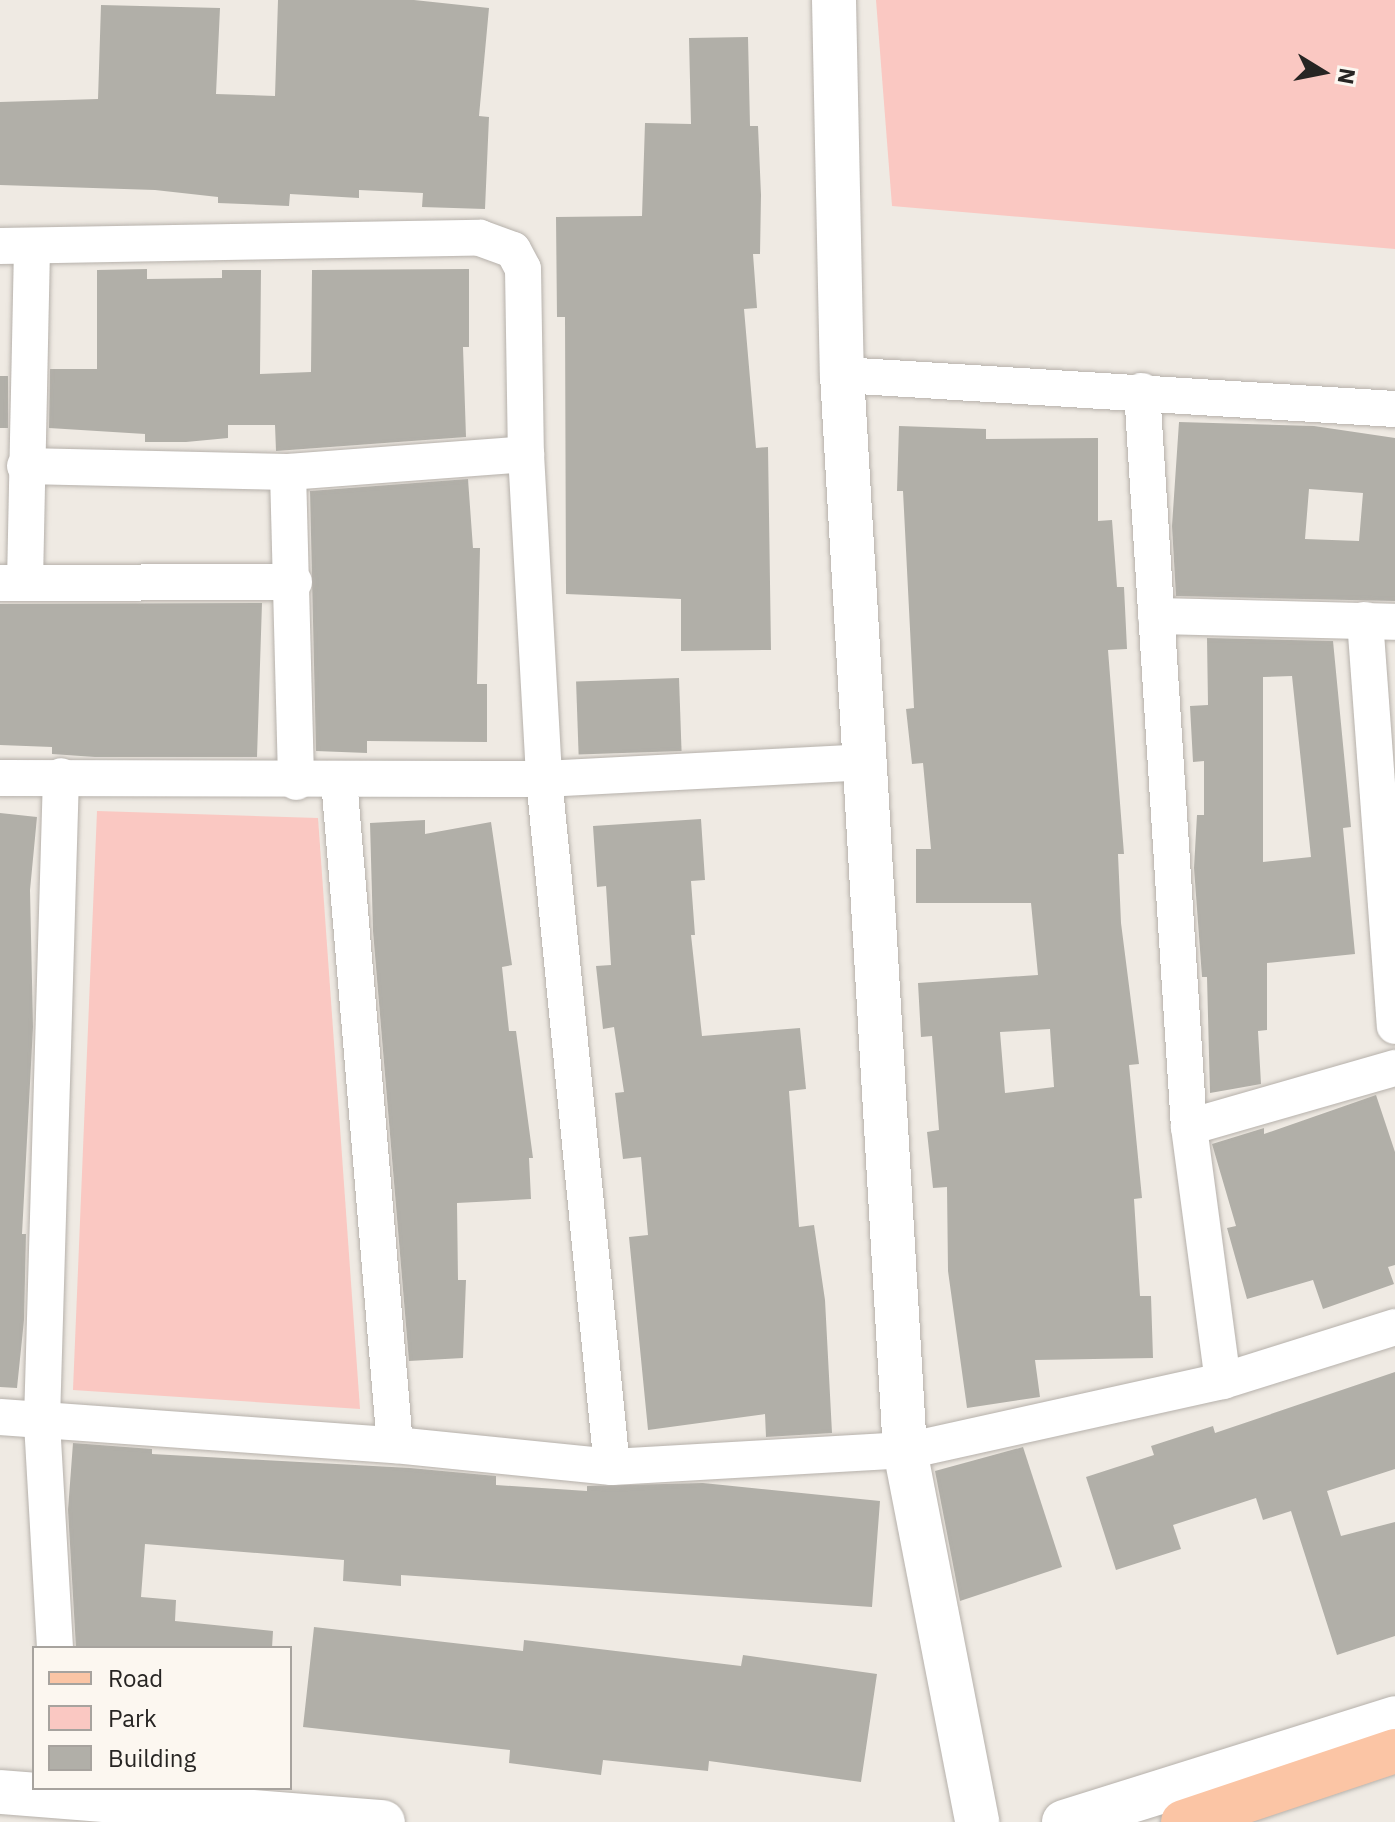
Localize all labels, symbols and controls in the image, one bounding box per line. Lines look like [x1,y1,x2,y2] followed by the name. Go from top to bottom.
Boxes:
[1283,32,1363,112] north arrow
[1331,66,1363,87] text: N
[32,1646,292,1790] legend
[108,1662,163,1694] text: Road
[108,1702,157,1734] text: Park
[108,1742,196,1774] text: Building

